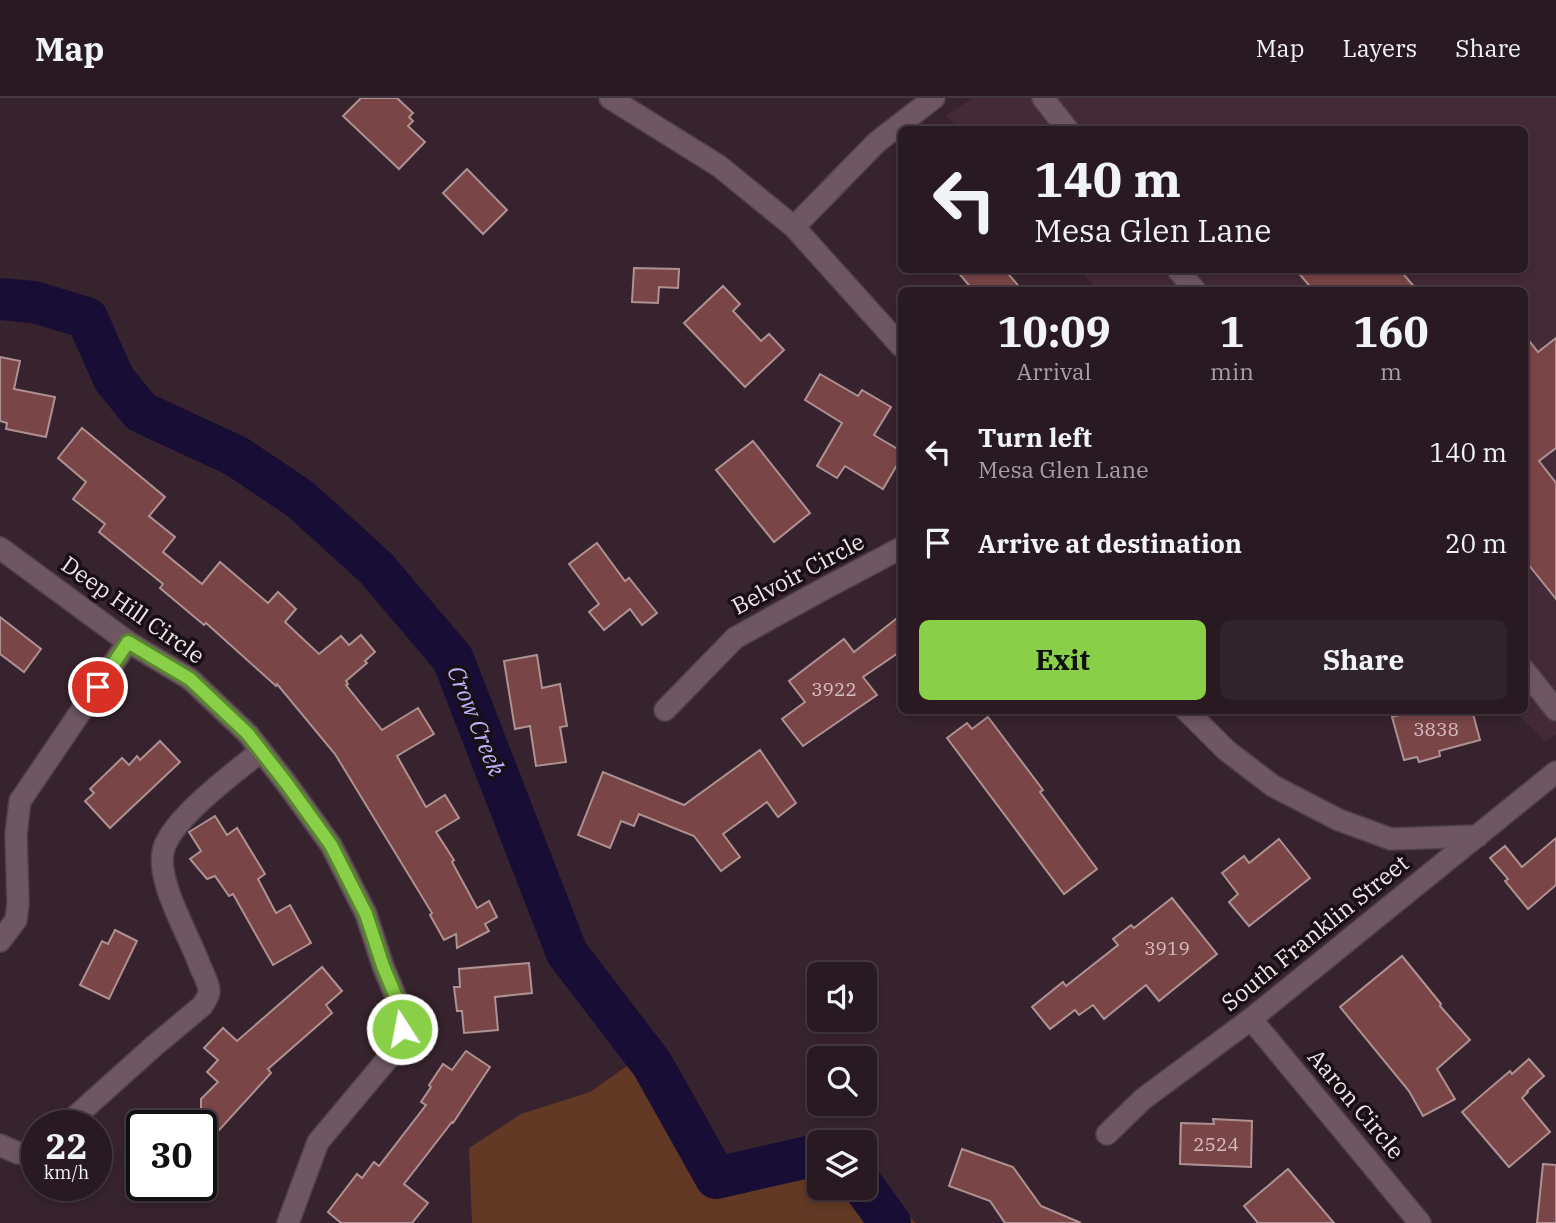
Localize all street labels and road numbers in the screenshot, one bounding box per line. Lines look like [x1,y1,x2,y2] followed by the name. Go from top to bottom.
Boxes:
[726,526,869,621] street label: Belvoir Circle
[56,549,211,670] street label: Deep Hill Circle
[1215,848,1414,1017] street label: South Franklin Street
[1302,1042,1412,1165] street label: Aaron Circle

